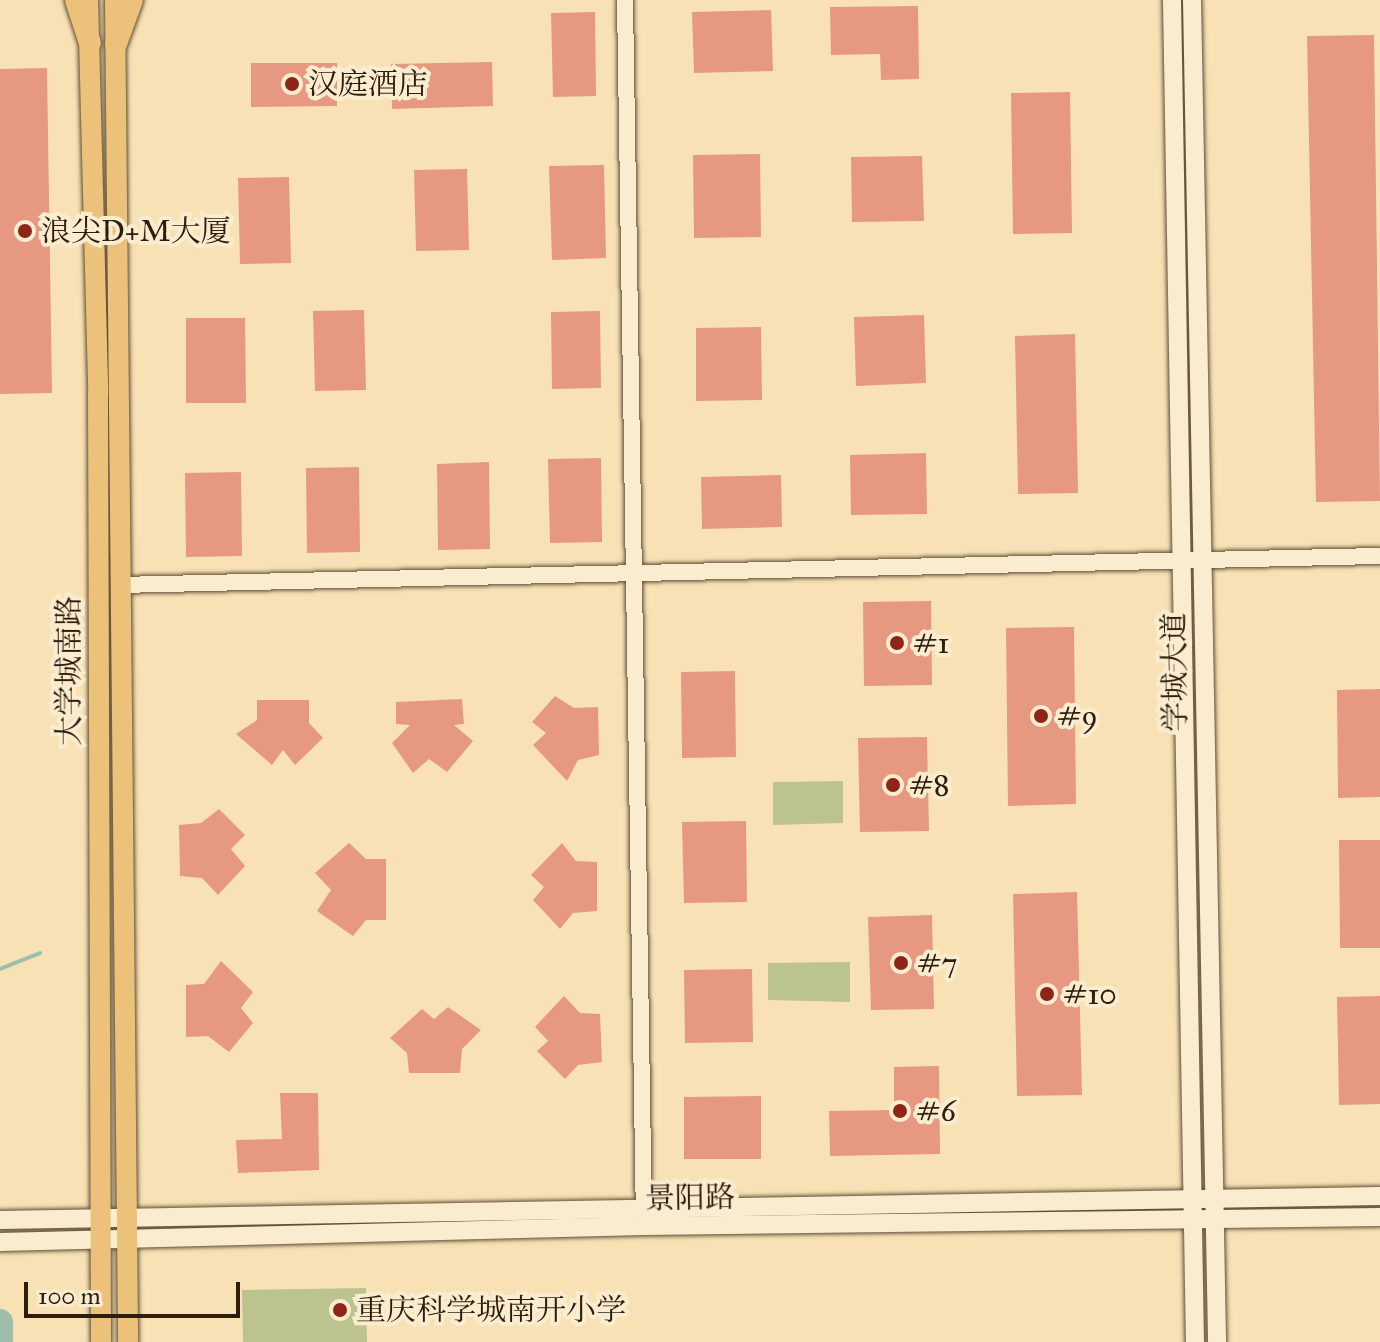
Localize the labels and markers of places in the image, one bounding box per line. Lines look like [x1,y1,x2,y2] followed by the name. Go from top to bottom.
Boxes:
[308,66,428,102] place label: 汉庭酒店
[283,75,301,93] marker: 汉庭酒店
[41,213,231,249] place label: 浪尖D+M大厦
[16,222,34,240] marker: 浪尖D+M大厦
[913,625,949,661] place label: #1
[888,634,906,652] marker: #1
[1057,698,1098,734] place label: #9
[1032,707,1050,725] marker: #9
[909,767,950,803] place label: #8
[884,776,902,794] marker: #8
[917,945,958,981] place label: #7
[892,954,910,972] marker: #7
[1063,976,1117,1012] place label: #10
[1038,985,1056,1003] marker: #10
[916,1093,956,1129] place label: #6
[891,1102,909,1120] marker: #6
[356,1292,626,1328] place label: 重庆科学城南开小学
[331,1301,349,1319] marker: 重庆科学城南开小学

